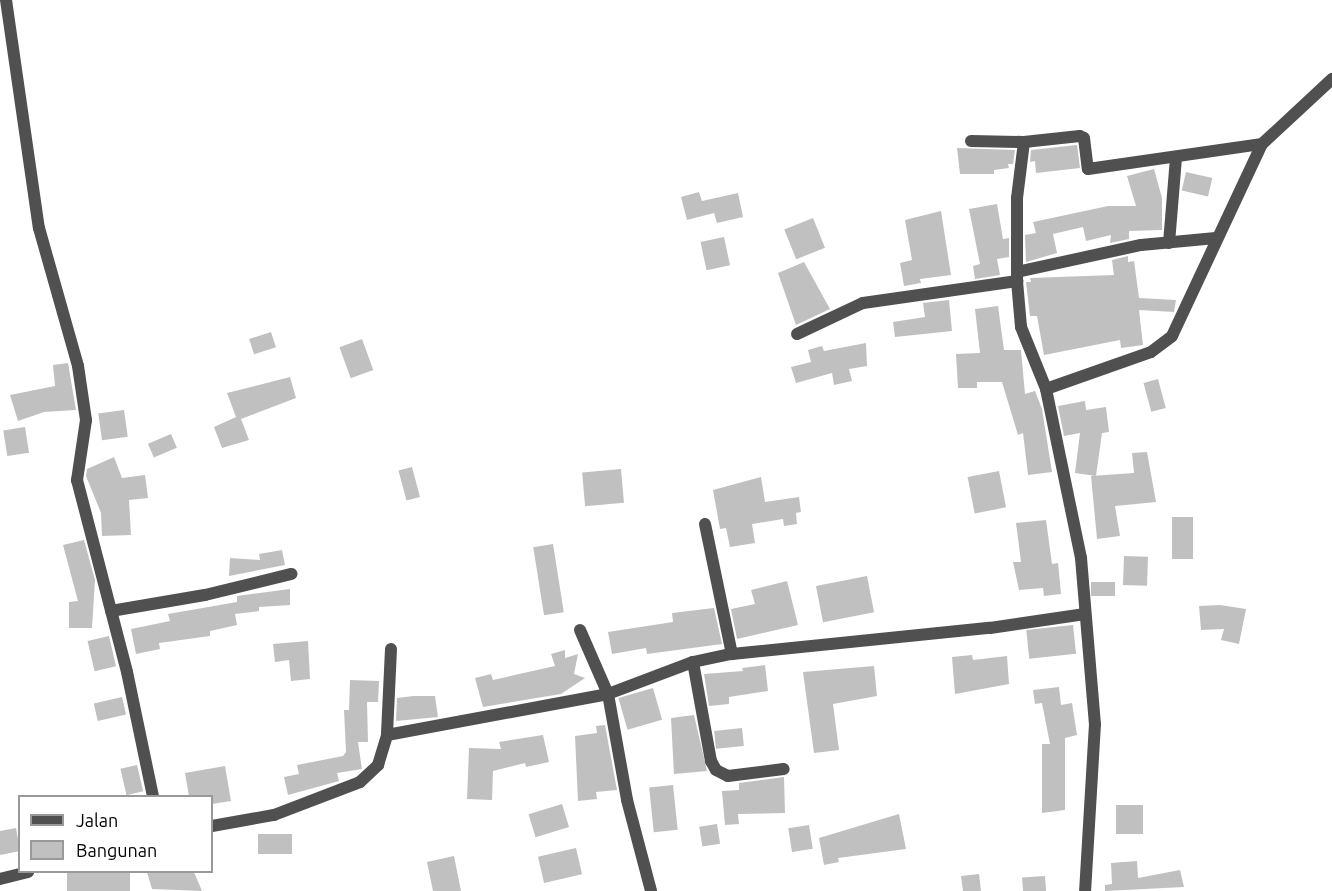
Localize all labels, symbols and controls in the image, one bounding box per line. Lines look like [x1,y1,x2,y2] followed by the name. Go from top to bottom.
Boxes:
[18,795,213,873] legend
[76,810,118,830] text: Jalan
[76,840,157,860] text: Bangunan

